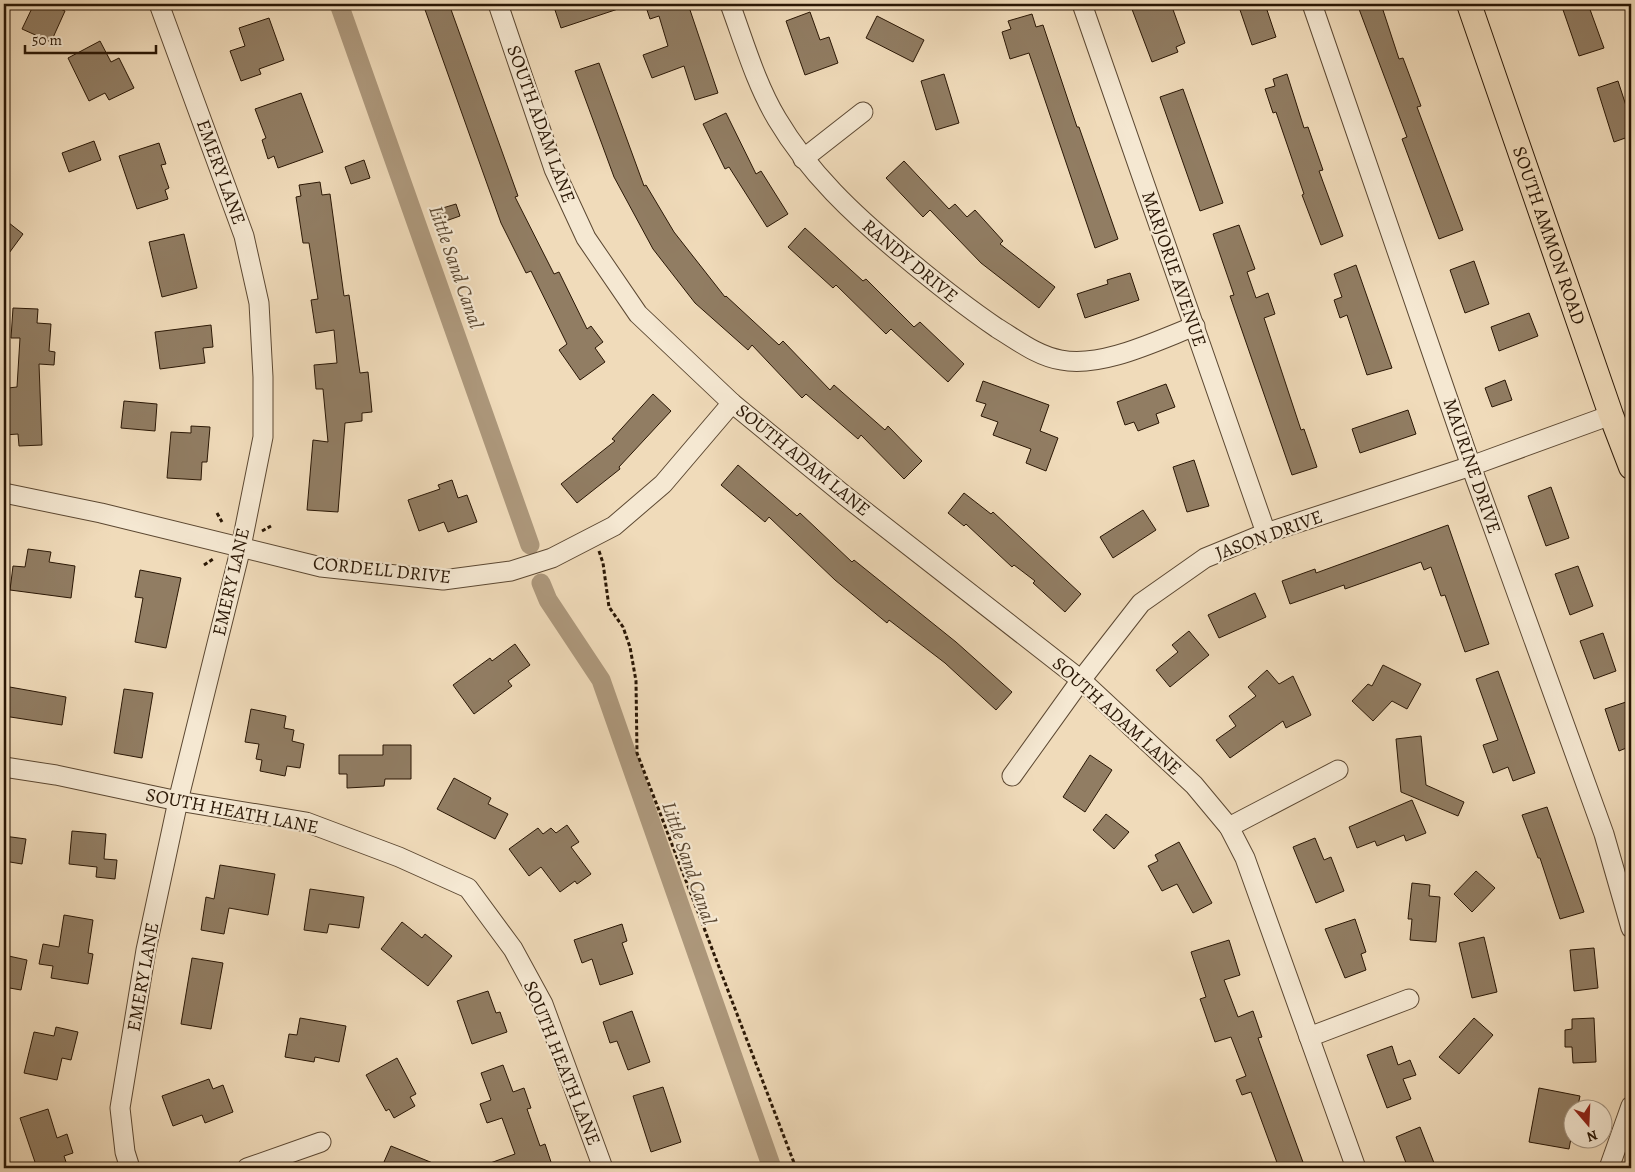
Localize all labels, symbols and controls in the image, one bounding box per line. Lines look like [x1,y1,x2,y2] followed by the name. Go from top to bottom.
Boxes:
[25,22,156,54] scale bar
[32,30,62,50] text: 50 m
[500,42,582,206] street label: SOUTH ADAM LANE
[190,116,252,228] street label: EMERY LANE
[1506,143,1592,328] street label: SOUTH AMMON ROAD
[1135,188,1213,350] street label: MARJORIE AVENUE
[422,202,490,332] water label: Little Sand Canal
[856,213,964,309] street label: RANDY DRIVE
[1437,395,1507,537] street label: MAURINE DRIVE
[730,398,876,522] street label: SOUTH ADAM LANE
[1212,504,1326,566] street label: JASON DRIVE
[206,525,256,639] street label: EMERY LANE
[312,550,452,590] street label: CORDELL DRIVE
[1047,651,1187,781] street label: SOUTH ADAM LANE
[143,782,321,840] street label: SOUTH HEATH LANE
[655,798,723,928] water label: Little Sand Canal
[121,920,165,1034] street label: EMERY LANE
[517,977,607,1149] street label: SOUTH HEATH LANE
[1562,1100,1612,1150] north arrow
[1584,1125,1600,1146] text: N

